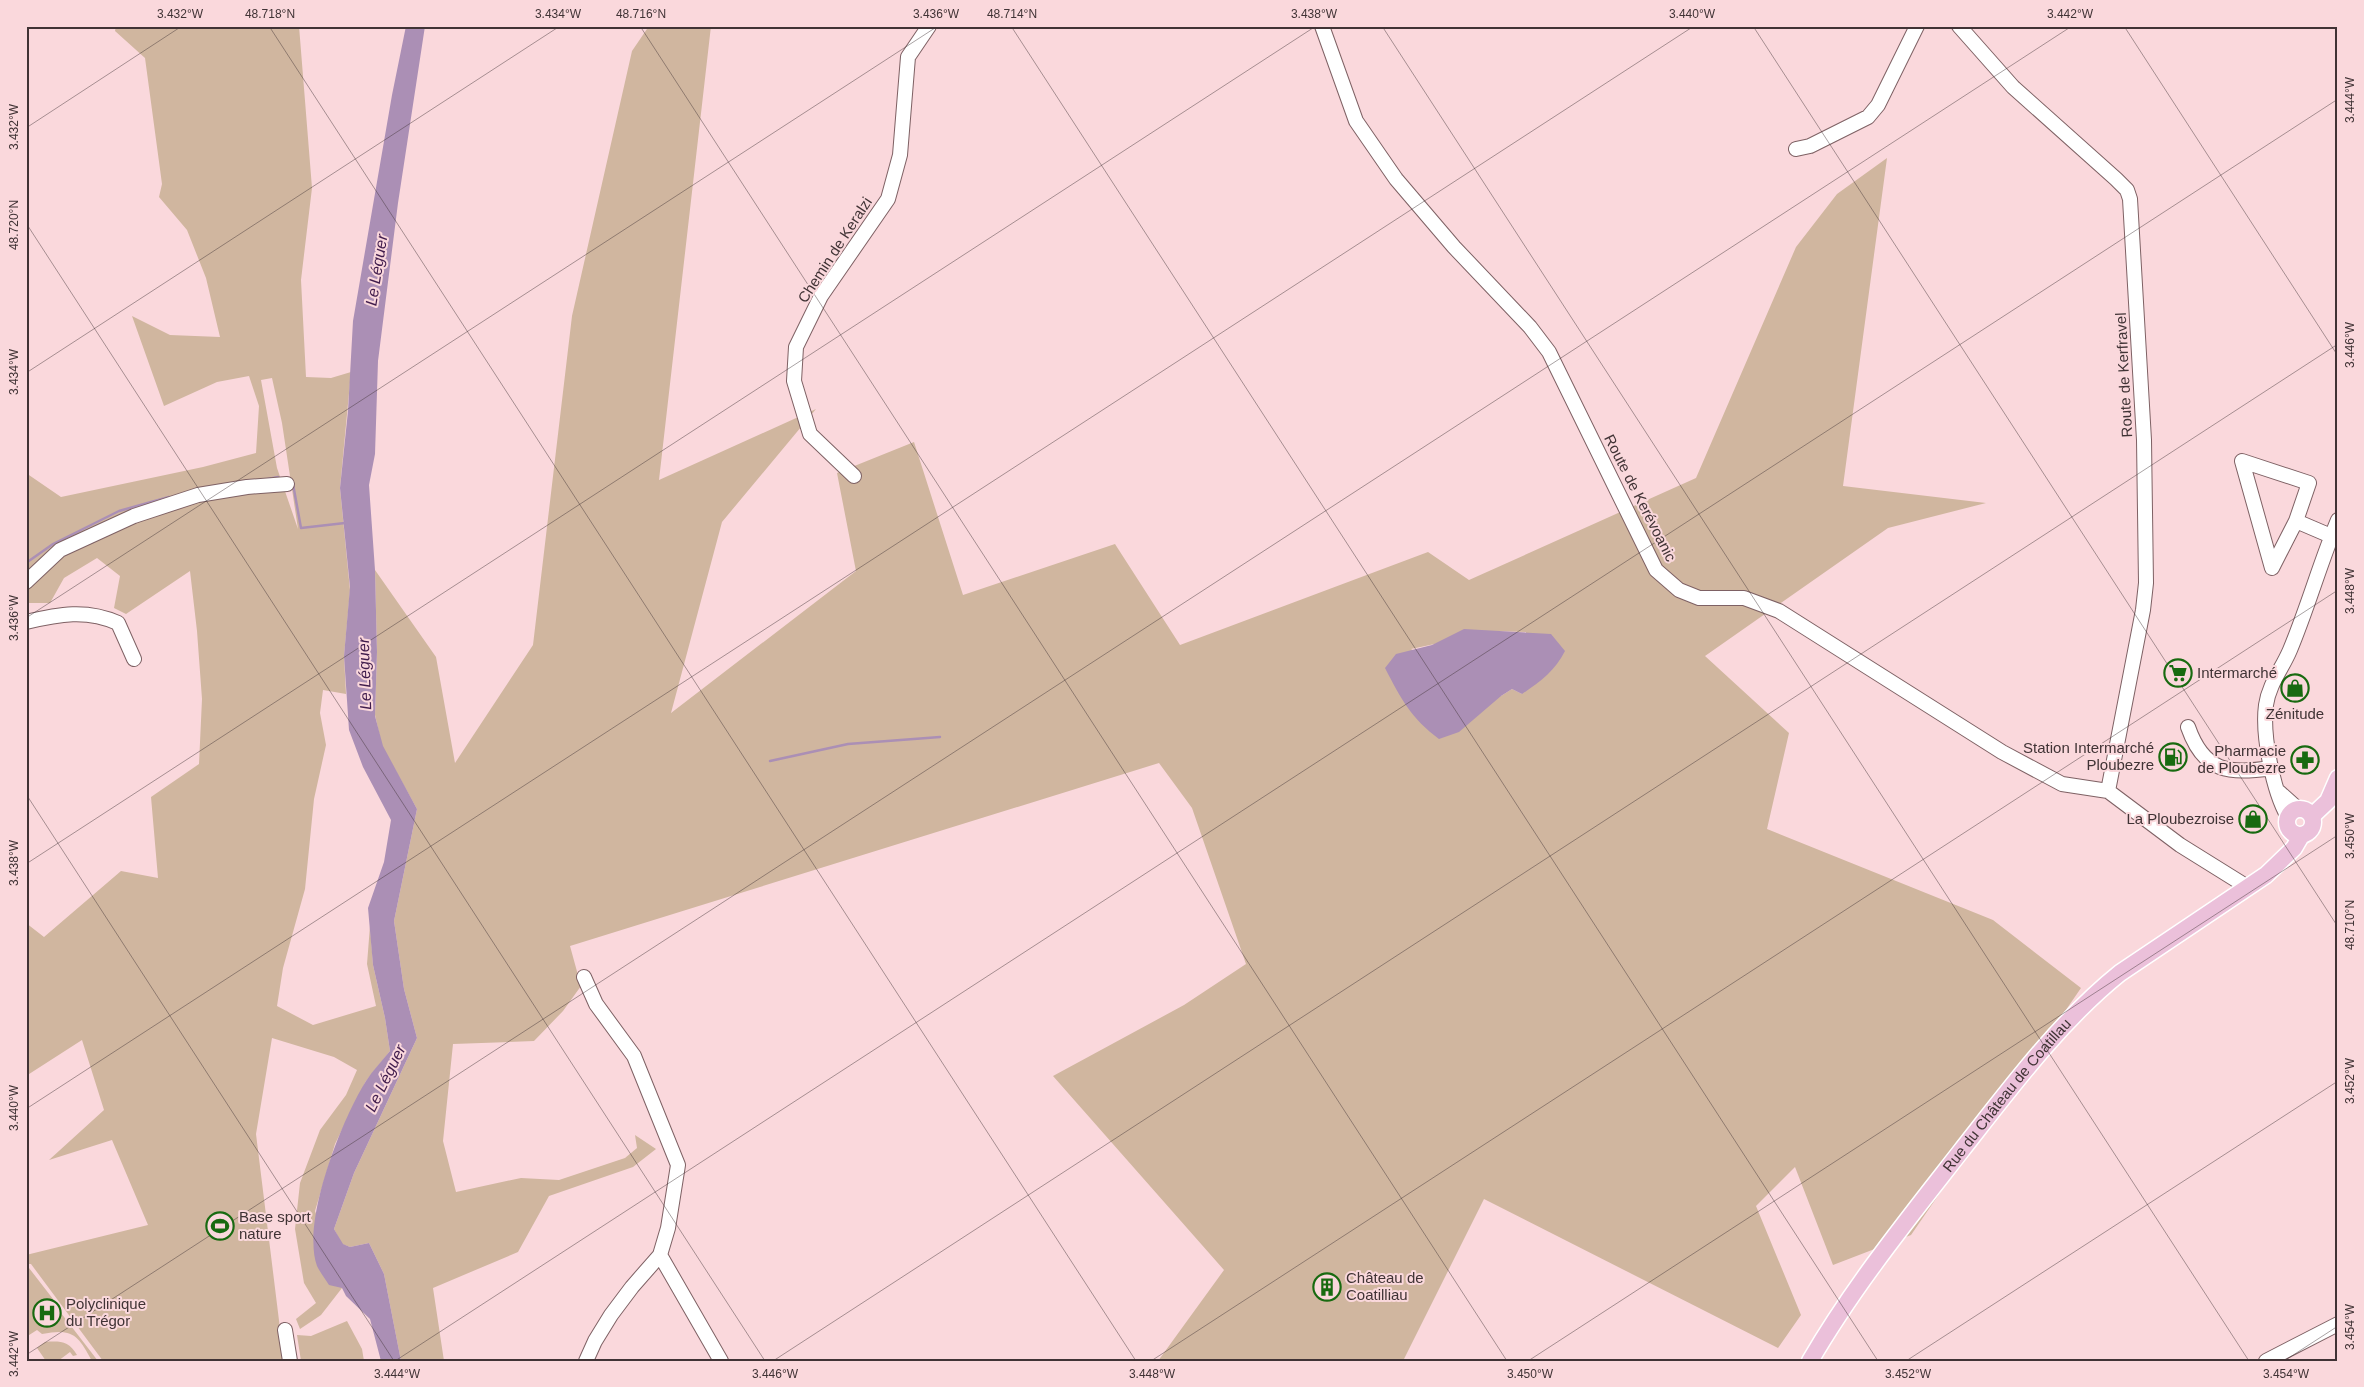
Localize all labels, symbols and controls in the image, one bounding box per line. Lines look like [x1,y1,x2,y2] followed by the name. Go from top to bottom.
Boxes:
[157,7,204,21] text: 3.432°W
[245,7,295,21] text: 48.718°N
[535,7,582,21] text: 3.434°W
[616,7,666,21] text: 48.716°N
[913,7,960,21] text: 3.436°W
[987,7,1037,21] text: 48.714°N
[1291,7,1338,21] text: 3.438°W
[1669,7,1716,21] text: 3.440°W
[2047,7,2094,21] text: 3.442°W
[2343,76,2357,123] text: 3.444°W
[7,103,21,150] text: 3.432°W
[794,194,875,306] street label: Chemin de Keralzi
[7,200,21,250] text: 48.720°N
[362,232,391,307] water label: Le Léguer
[2112,312,2135,438] street label: Route de Kerfravel
[2343,321,2357,368] text: 3.446°W
[7,348,21,395] text: 3.434°W
[1601,432,1680,564] street label: Route de Kerévoanic
[2343,567,2357,614] text: 3.448°W
[7,594,21,641] text: 3.436°W
[355,637,374,710] water label: Le Léguer
[2163,658,2193,688] supermarket icon: Intermarché
[2197,664,2277,681] place label: Intermarché
[2280,673,2310,703] shop icon: Zénitude
[2266,705,2324,722] place label: Zénitude
[2023,739,2154,773] place label: Station Intermarché Ploubezre
[2158,742,2188,772] fuel station icon: Station Intermarché Ploubezre
[2198,742,2286,776] place label: Pharmacie de Ploubezre
[2290,745,2320,775] pharmacy icon: Pharmacie de Ploubezre
[2238,804,2268,834] shop icon: La Ploubezroise
[2126,810,2234,827] place label: La Ploubezroise
[2343,812,2357,859] text: 3.450°W
[7,839,21,886] text: 3.438°W
[2343,900,2357,950] text: 48.710°N
[1939,1015,2074,1175] street label: Rue du Château de Coatillau
[362,1042,409,1114] water label: Le Léguer
[2343,1057,2357,1104] text: 3.452°W
[7,1084,21,1131] text: 3.440°W
[239,1208,312,1242] place label: Base sport nature
[205,1211,235,1241] sports icon: Base sport nature
[1346,1269,1424,1303] place label: Château de Coatilliau
[1312,1272,1342,1302] building icon: Château de Coatilliau
[66,1295,146,1329] place label: Polyclinique du Trégor
[32,1298,62,1328] hospital icon: Polyclinique du Trégor
[2343,1303,2357,1350] text: 3.454°W
[7,1330,21,1377] text: 3.442°W
[374,1367,421,1381] text: 3.444°W
[752,1367,799,1381] text: 3.446°W
[1129,1367,1176,1381] text: 3.448°W
[1507,1367,1554,1381] text: 3.450°W
[1885,1367,1932,1381] text: 3.452°W
[2263,1367,2310,1381] text: 3.454°W

